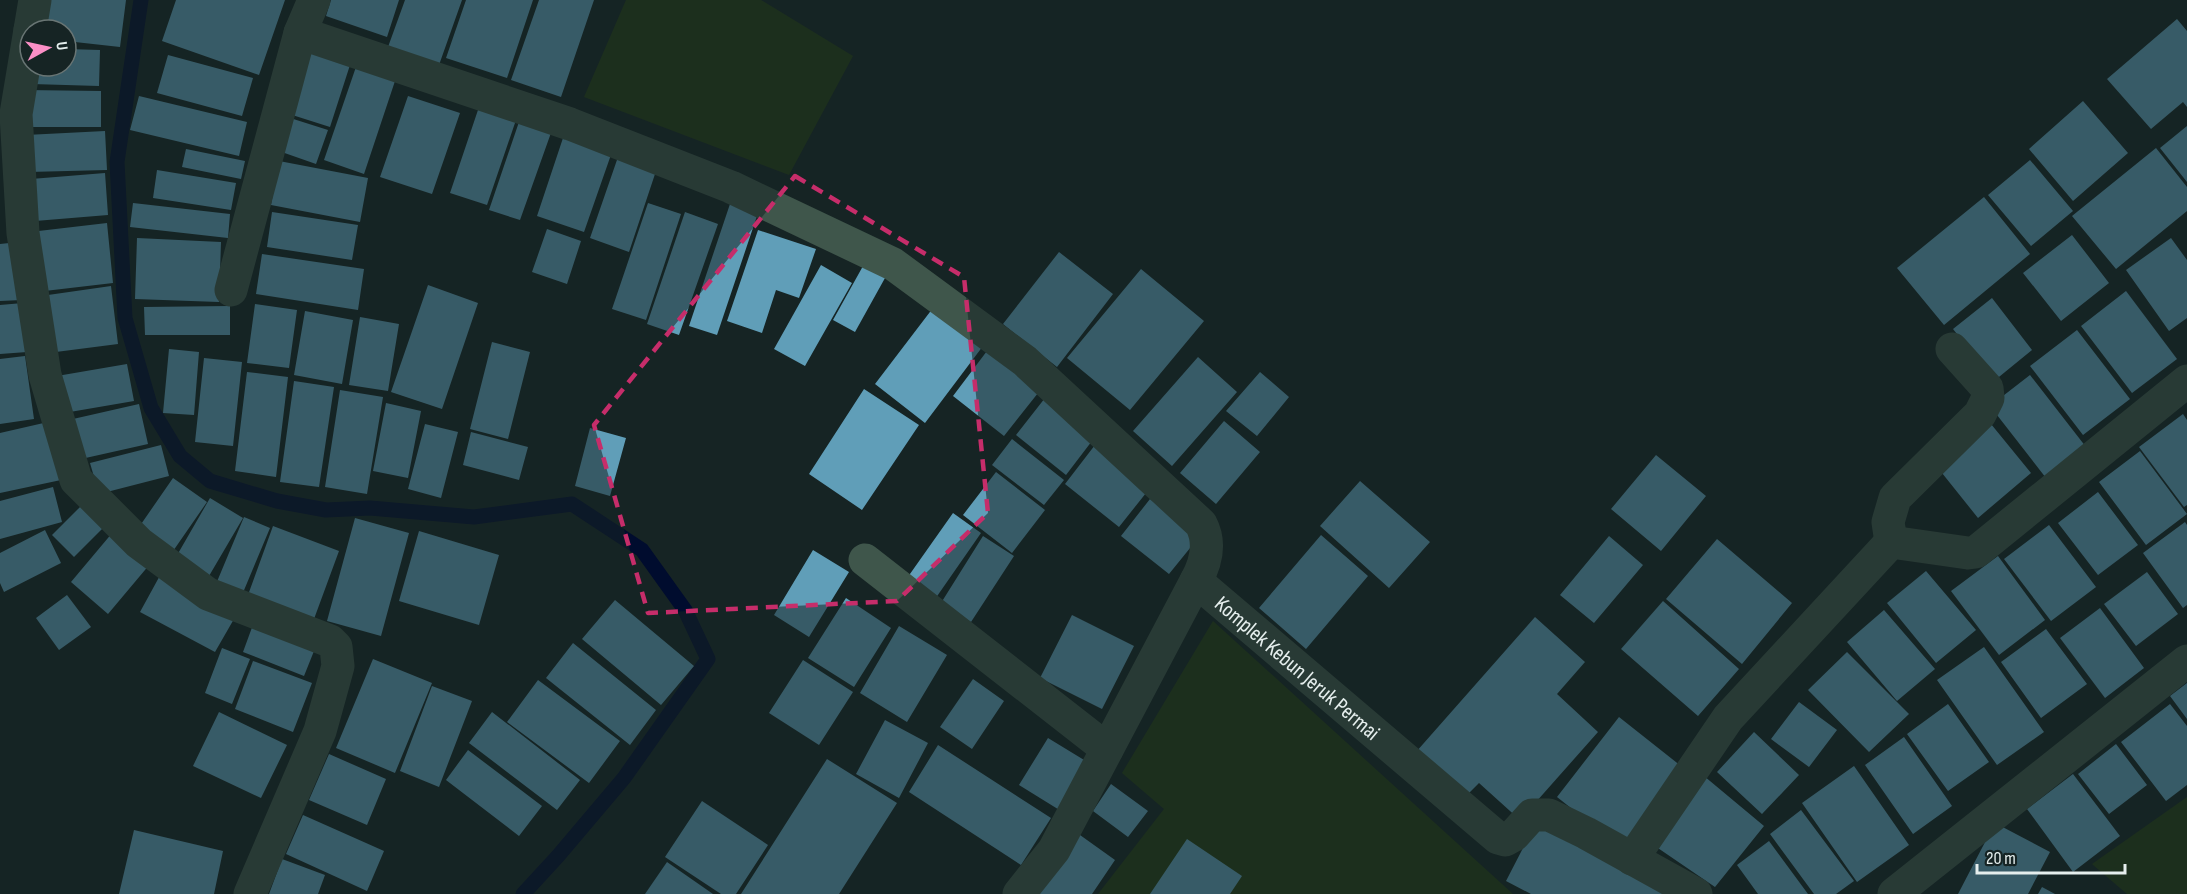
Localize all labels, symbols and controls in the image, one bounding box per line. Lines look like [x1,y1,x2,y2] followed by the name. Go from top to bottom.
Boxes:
[18,18,78,78] north arrow
[51,41,71,52] text: U
[1209,591,1385,747] street label: Komplek Kebun Jeruk Permai
[1977,837,2126,875] scale bar
[1986,848,2016,869] text: 20 m

